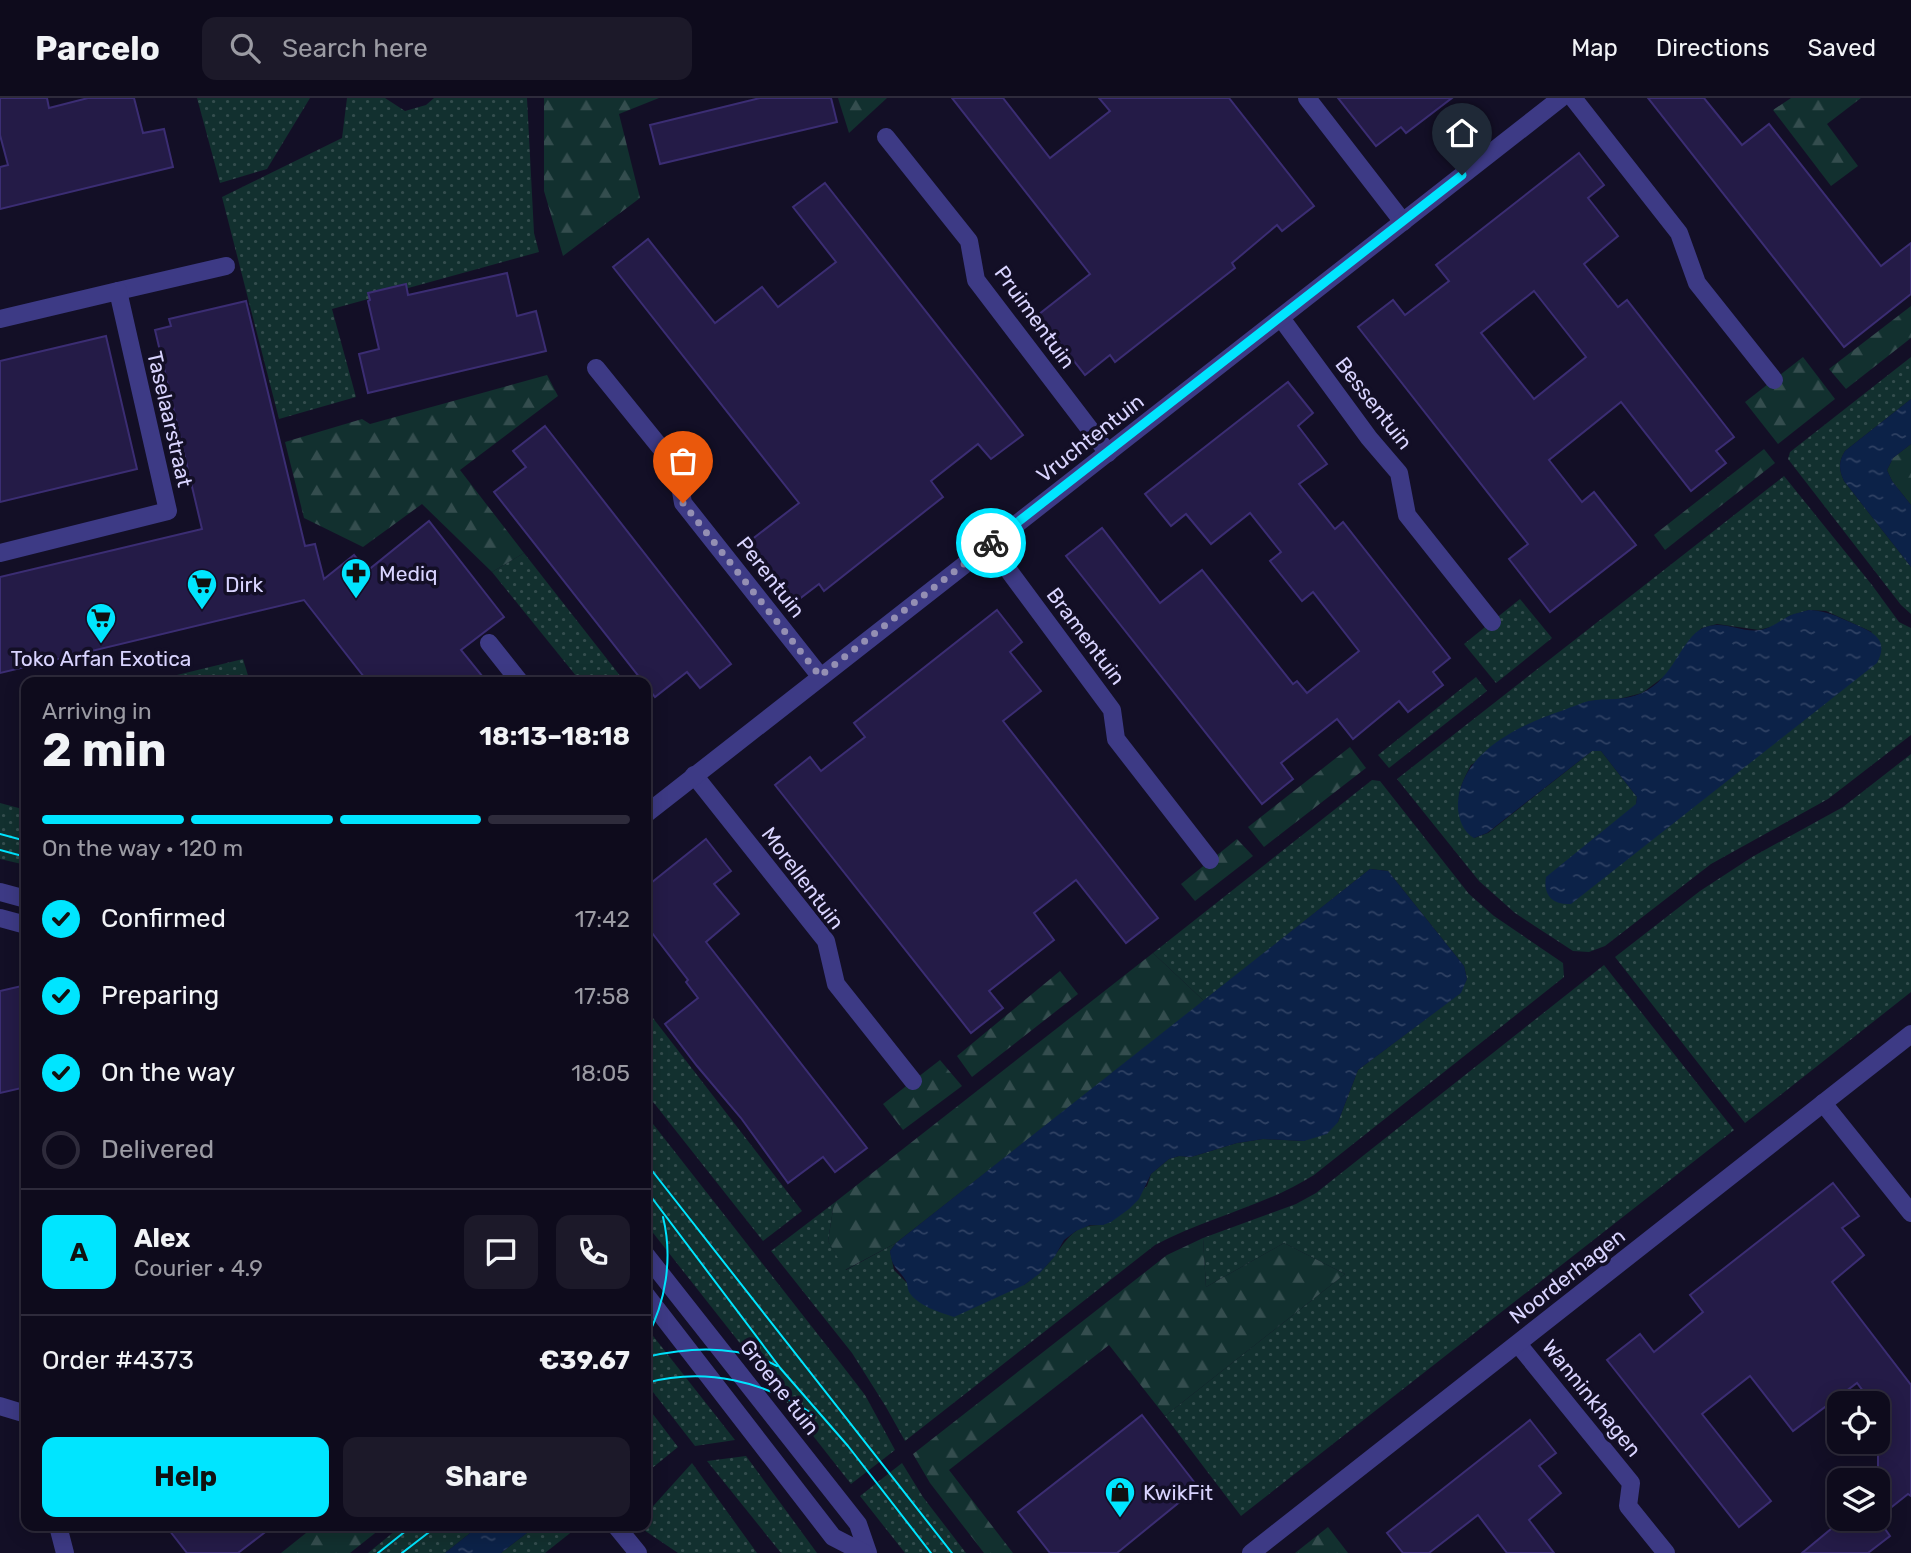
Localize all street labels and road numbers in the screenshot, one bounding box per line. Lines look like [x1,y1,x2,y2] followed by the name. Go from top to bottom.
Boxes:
[989,261,1081,373] street label: Pruimentuin
[142,349,198,489] street label: Taselaarstraat
[1330,352,1418,454] street label: Bessentuin
[1031,388,1149,488] street label: Vruchtentuin
[732,532,810,622] street label: Perentuin
[1041,583,1131,689] street label: Bramentuin
[756,822,850,934] street label: Morellentuin
[1504,1223,1630,1329] street label: Noorderhagen
[735,1334,825,1440] street label: Groene tuin
[1537,1334,1647,1462] street label: Wanninkhagen

